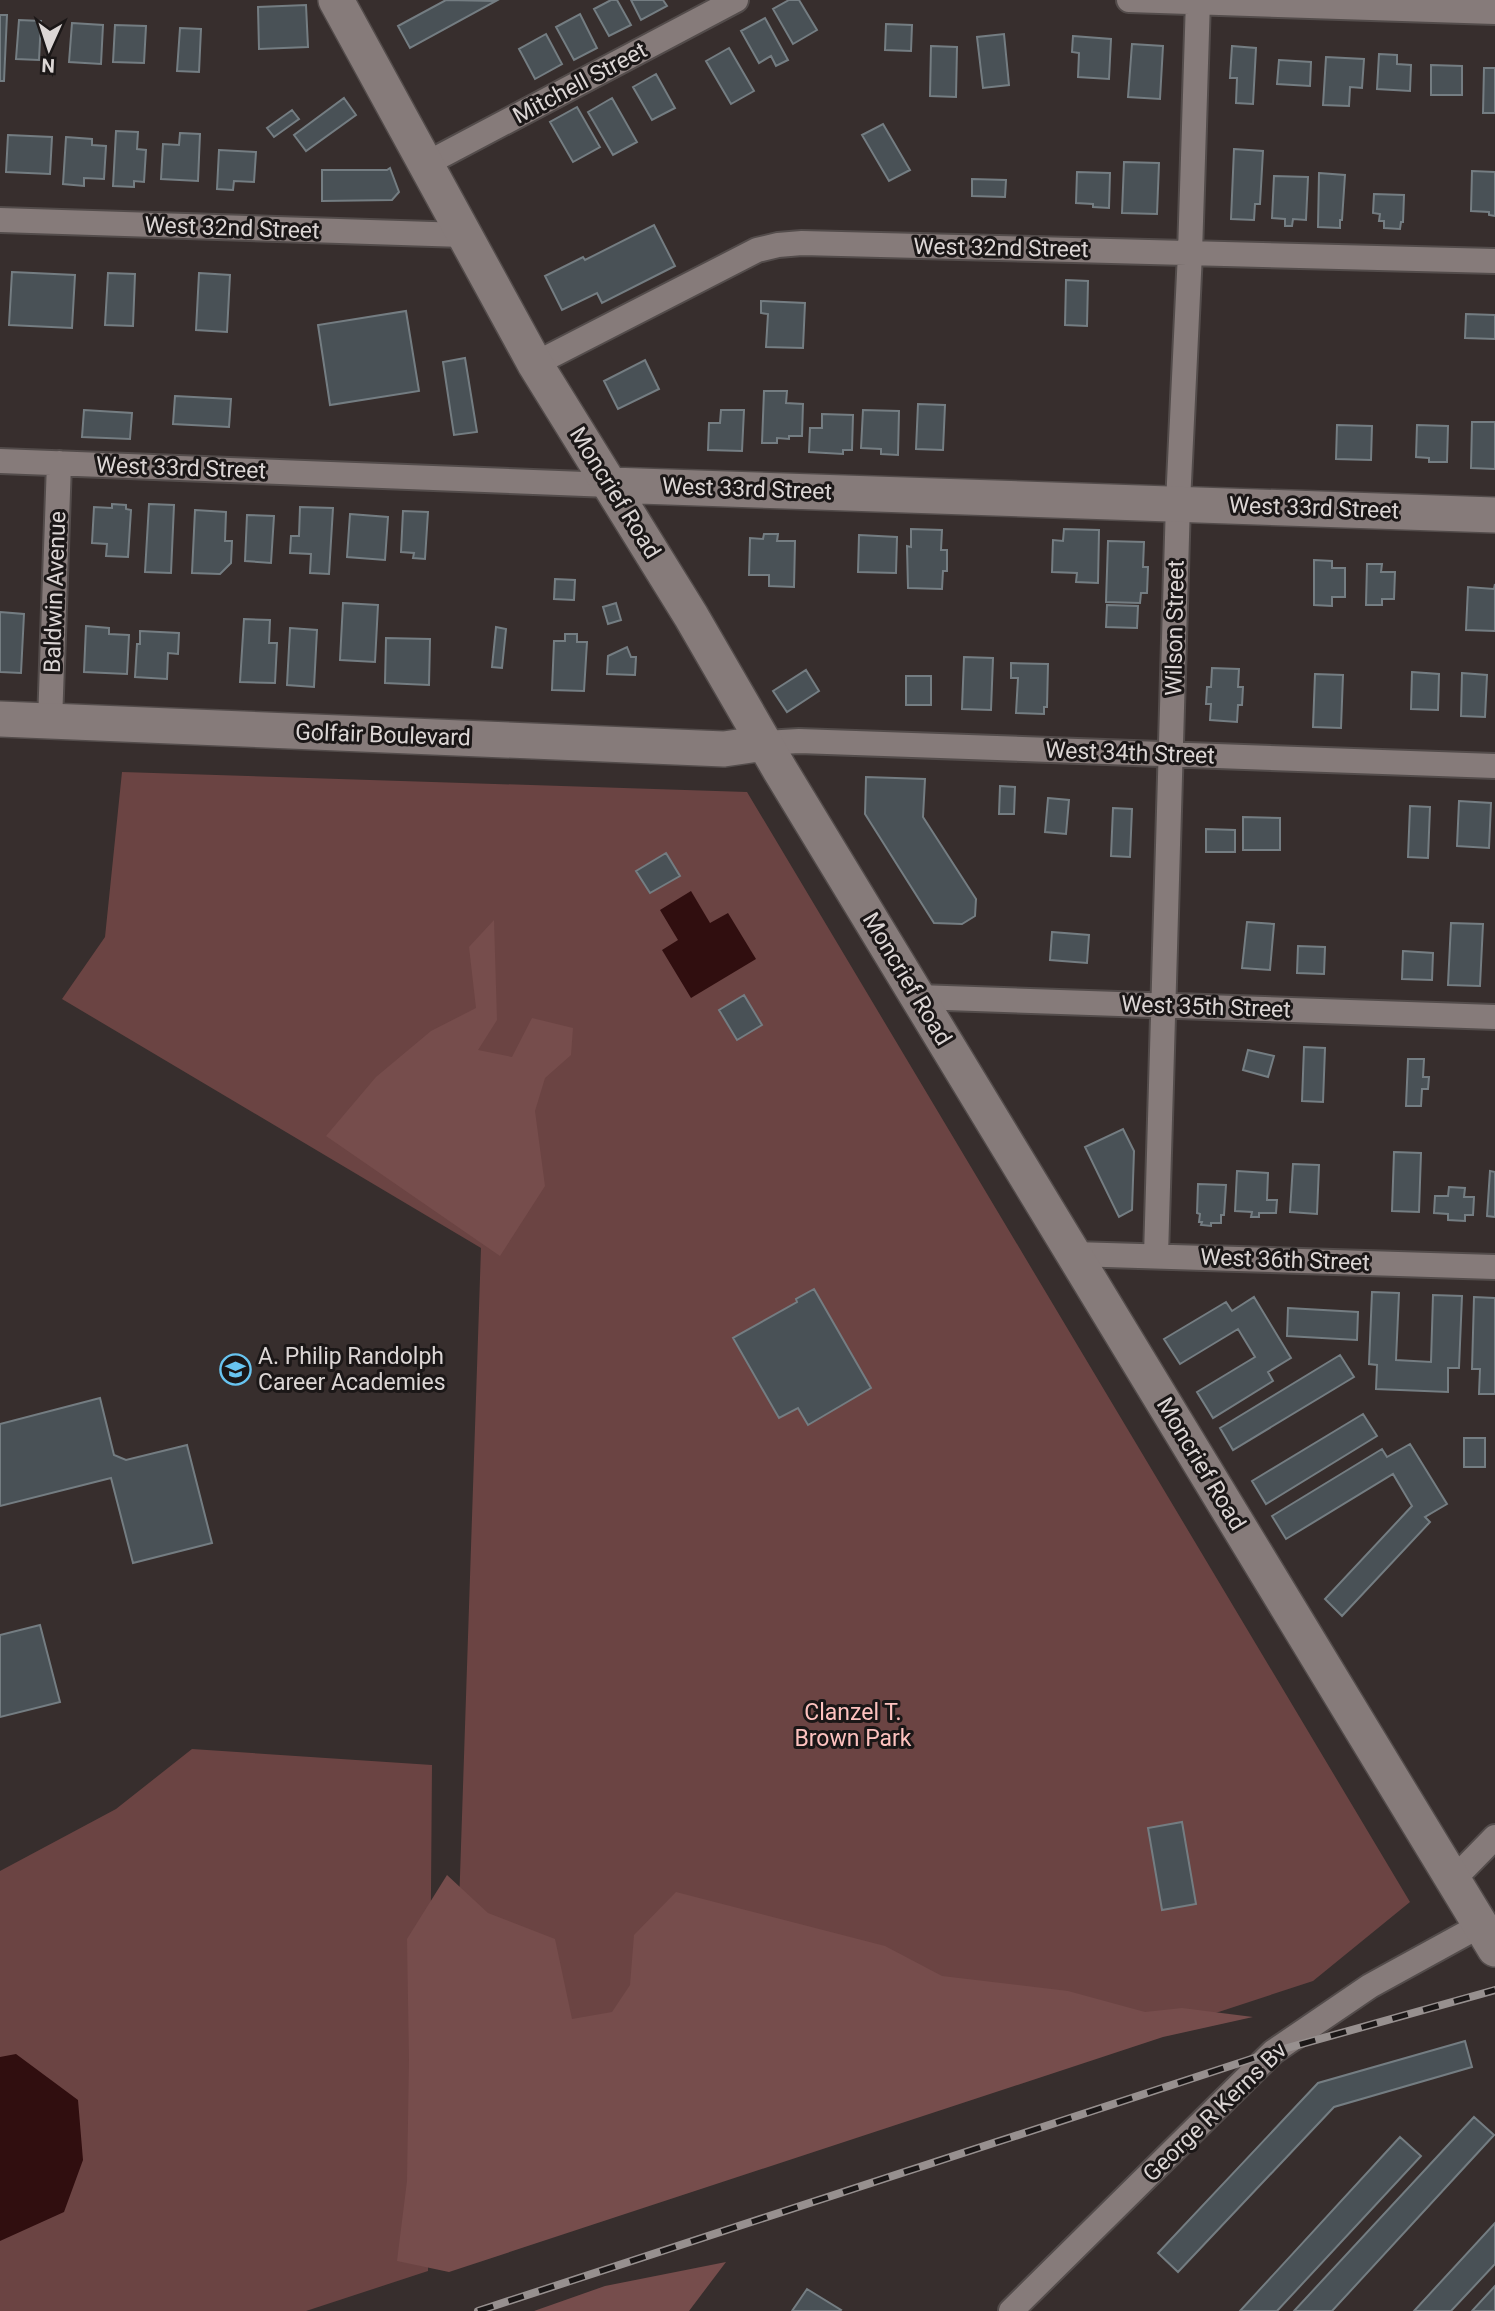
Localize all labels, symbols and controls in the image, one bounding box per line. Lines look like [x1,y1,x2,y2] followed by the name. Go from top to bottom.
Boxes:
[14,14,84,84] north arrow
[508,36,652,130] street label: Mitchell Street
[41,54,55,77] text: N
[144,211,320,245] street label: West 32nd Street
[913,233,1089,263] street label: West 32nd Street
[564,422,666,564] street label: Moncrief Road
[96,452,266,484] street label: West 33rd Street
[662,473,832,505] street label: West 33rd Street
[1229,492,1399,524] street label: West 33rd Street
[39,511,71,673] street label: Baldwin Avenue
[1160,560,1190,696] street label: Wilson Street
[295,718,471,752] street label: Golfair Boulevard
[1045,737,1215,769] street label: West 34th Street
[857,908,957,1050] street label: Moncrief Road
[1121,991,1291,1023] street label: West 35th Street
[1200,1244,1370,1276] street label: West 36th Street
[258,1343,446,1396] place label: A. Philip Randolph Career Academies
[218,1352,252,1386] school or university icon: A. Philip Randolph Career Academies
[1151,1393,1251,1535] street label: Moncrief Road
[794,1699,912,1752] park label: Clanzel T. Brown Park
[1138,2037,1292,2187] street label: George R Kerns Bv

